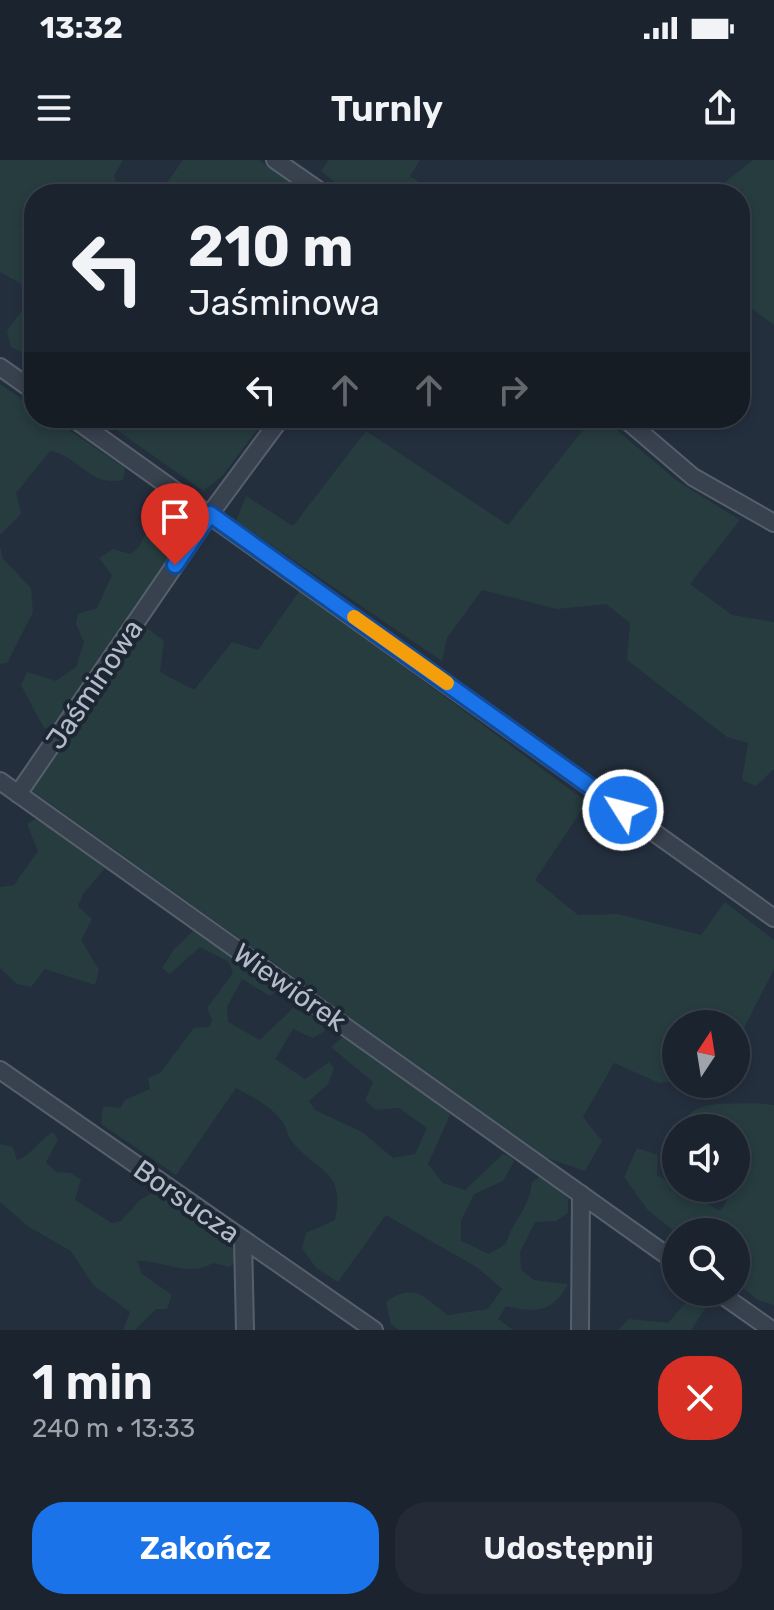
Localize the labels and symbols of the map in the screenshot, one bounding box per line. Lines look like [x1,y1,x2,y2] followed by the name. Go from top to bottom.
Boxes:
[141,483,209,565] pin
[39,613,150,755] street label: Jaśminowa
[581,768,665,852] position arrow
[227,937,353,1039] street label: Wiewiórek
[662,1010,750,1098] north arrow
[127,1153,246,1250] street label: Borsucza

